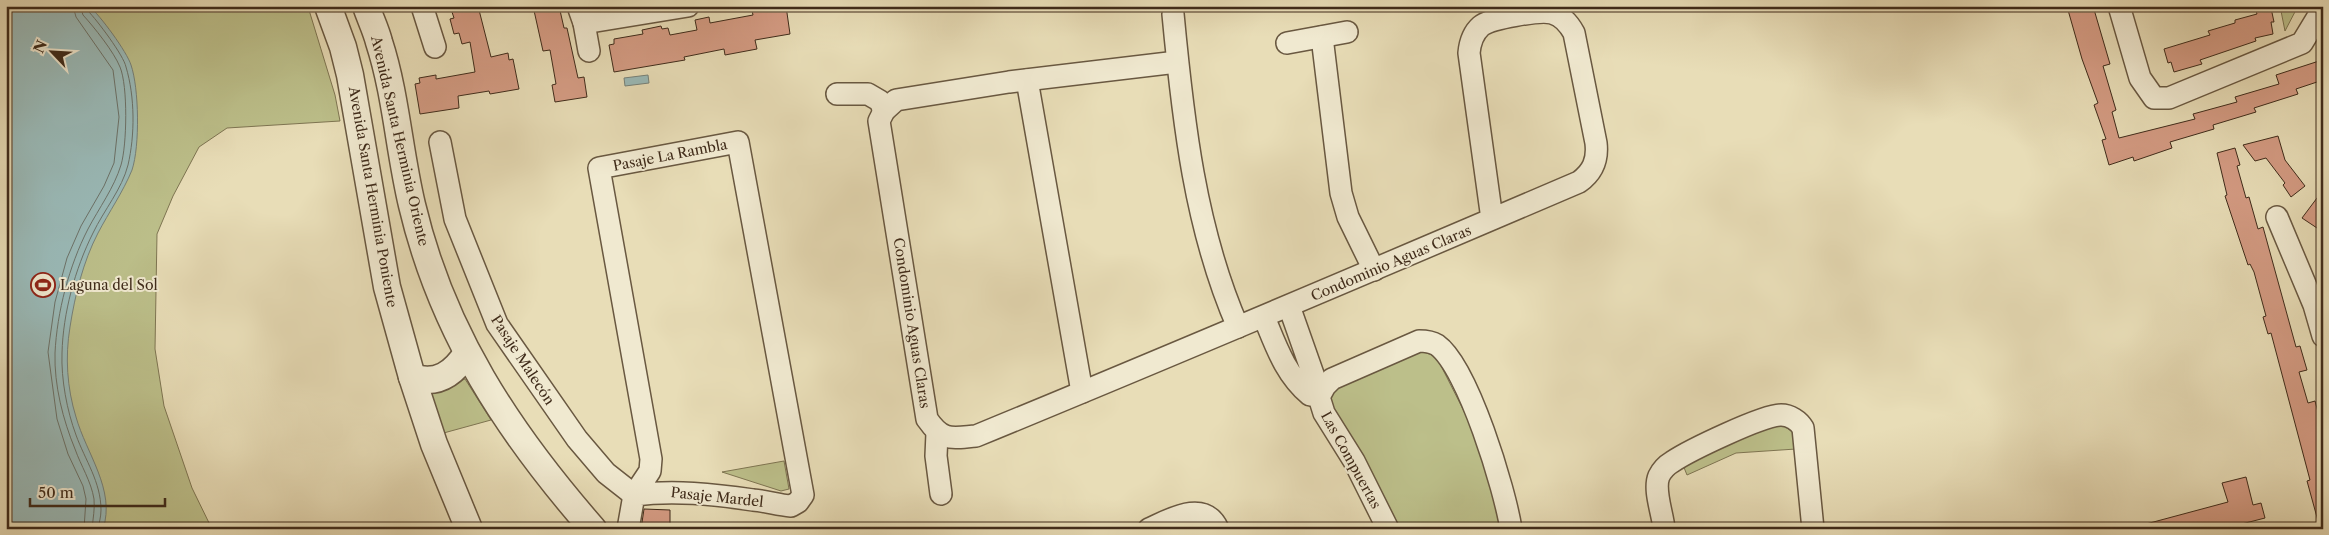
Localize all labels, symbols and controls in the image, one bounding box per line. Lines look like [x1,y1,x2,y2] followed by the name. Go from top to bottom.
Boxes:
[28,28,78,78] north arrow
[367,33,433,248] street label: Avenida Santa Herminia Oriente
[29,37,51,56] text: N
[345,84,401,309] street label: Avenida Santa Herminia Poniente
[611,135,729,175] street label: Pasaje La Rambla
[1308,221,1474,305] street label: Condominio Aguas Claras
[890,236,934,410] street label: Condominio Aguas Claras
[30,272,56,298] sports icon: Laguna del Sol
[60,276,158,294] place label: Laguna del Sol
[487,312,559,409] street label: Pasaje Malecón
[1317,408,1385,512] street label: Las Compuertas
[30,475,165,507] scale bar
[38,483,74,502] text: 50 m
[670,483,764,511] street label: Pasaje Mardel

